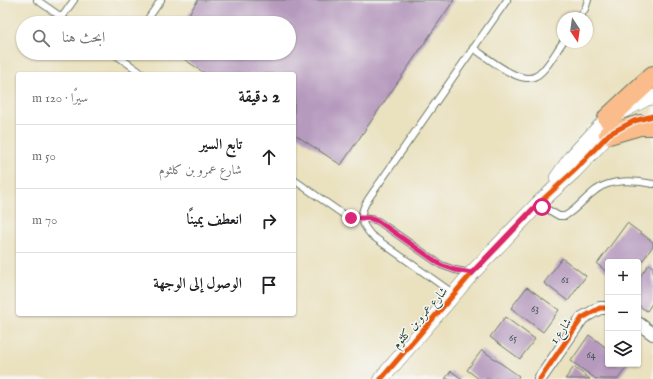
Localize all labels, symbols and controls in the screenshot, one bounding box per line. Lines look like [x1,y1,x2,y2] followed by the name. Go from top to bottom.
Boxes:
[557,12,593,48] north arrow
[16,16,296,60] search box
[30,27,52,49] icon: search
[62,28,105,47] text: ابحث هنا
[239,87,280,108] text: 2 دقيقة
[32,90,88,107] text: سيرًا · 120 m
[200,135,242,154] text: تابع السير
[258,146,280,168] icon: ahead
[32,148,56,165] text: 50 m
[159,162,242,179] text: شارع عمرو بن كلثوم
[533,198,551,216] route start
[342,209,360,227] route end
[186,210,242,229] text: انعطف يمينًا
[258,210,280,232] icon: right
[32,212,57,229] text: 70 m
[605,259,641,367] map controls
[605,259,641,295] button: +
[153,274,242,293] text: الوصول إلى الوجهة
[258,274,280,296] icon: arrive
[561,274,569,287] house number: 61
[389,284,453,354] street label: شارع عمرو بن كلثوم
[605,295,641,331] button: −
[531,303,539,316] house number: 63
[547,315,578,348] street label: شارع 1
[605,331,641,367] button: layers
[509,332,517,345] house number: 65
[586,349,596,362] house number: 64

